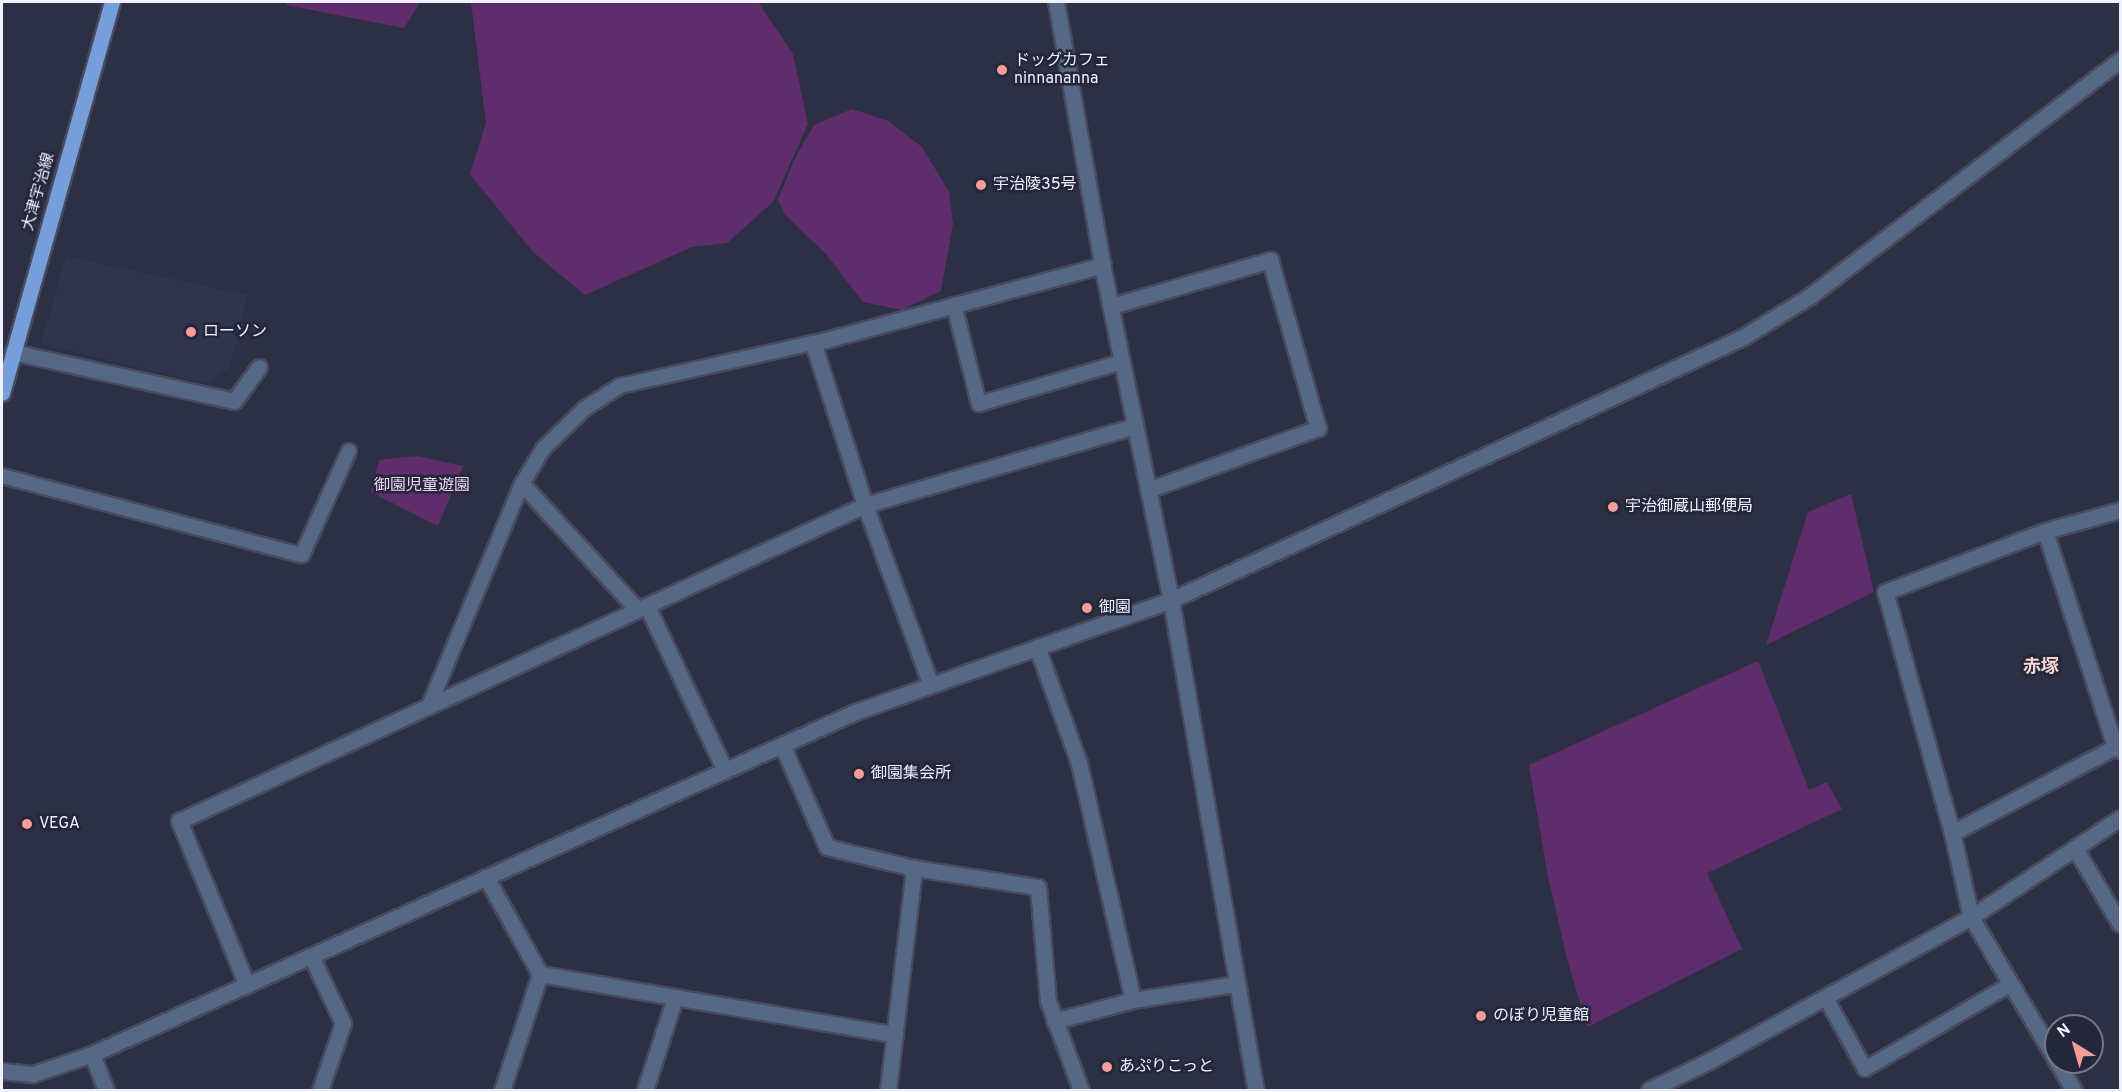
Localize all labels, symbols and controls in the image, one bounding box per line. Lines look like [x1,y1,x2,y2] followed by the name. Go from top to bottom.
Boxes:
[1014,51,1110,89] place label: ドッグカフェ ninnananna
[995,63,1009,77] marker: ドッグカフェ ninnananna
[19,151,59,233] street label: 大津宇治線
[993,175,1077,195] place label: 宇治陵35号
[974,178,988,192] marker: 宇治陵35号
[203,322,267,342] place label: ローソン
[184,325,198,339] marker: ローソン
[374,476,470,496] park label: 御園児童遊園
[1625,497,1753,517] place label: 宇治御蔵山郵便局
[1606,500,1620,514] marker: 宇治御蔵山郵便局
[1099,598,1131,618] place label: 御園
[1080,601,1094,615] marker: 御園
[2023,657,2059,679] district label: 赤塚
[871,764,951,784] place label: 御園集会所
[852,767,866,781] marker: 御園集会所
[39,814,80,834] place label: VEGA
[20,817,34,831] marker: VEGA
[1493,1006,1589,1026] place label: のぼり児童館
[1474,1009,1488,1023] marker: のぼり児童館
[2044,1014,2104,1074] north arrow
[2054,1020,2075,1043] text: N
[1119,1057,1215,1077] place label: あぷりこっと
[1100,1060,1114,1074] marker: あぷりこっと

